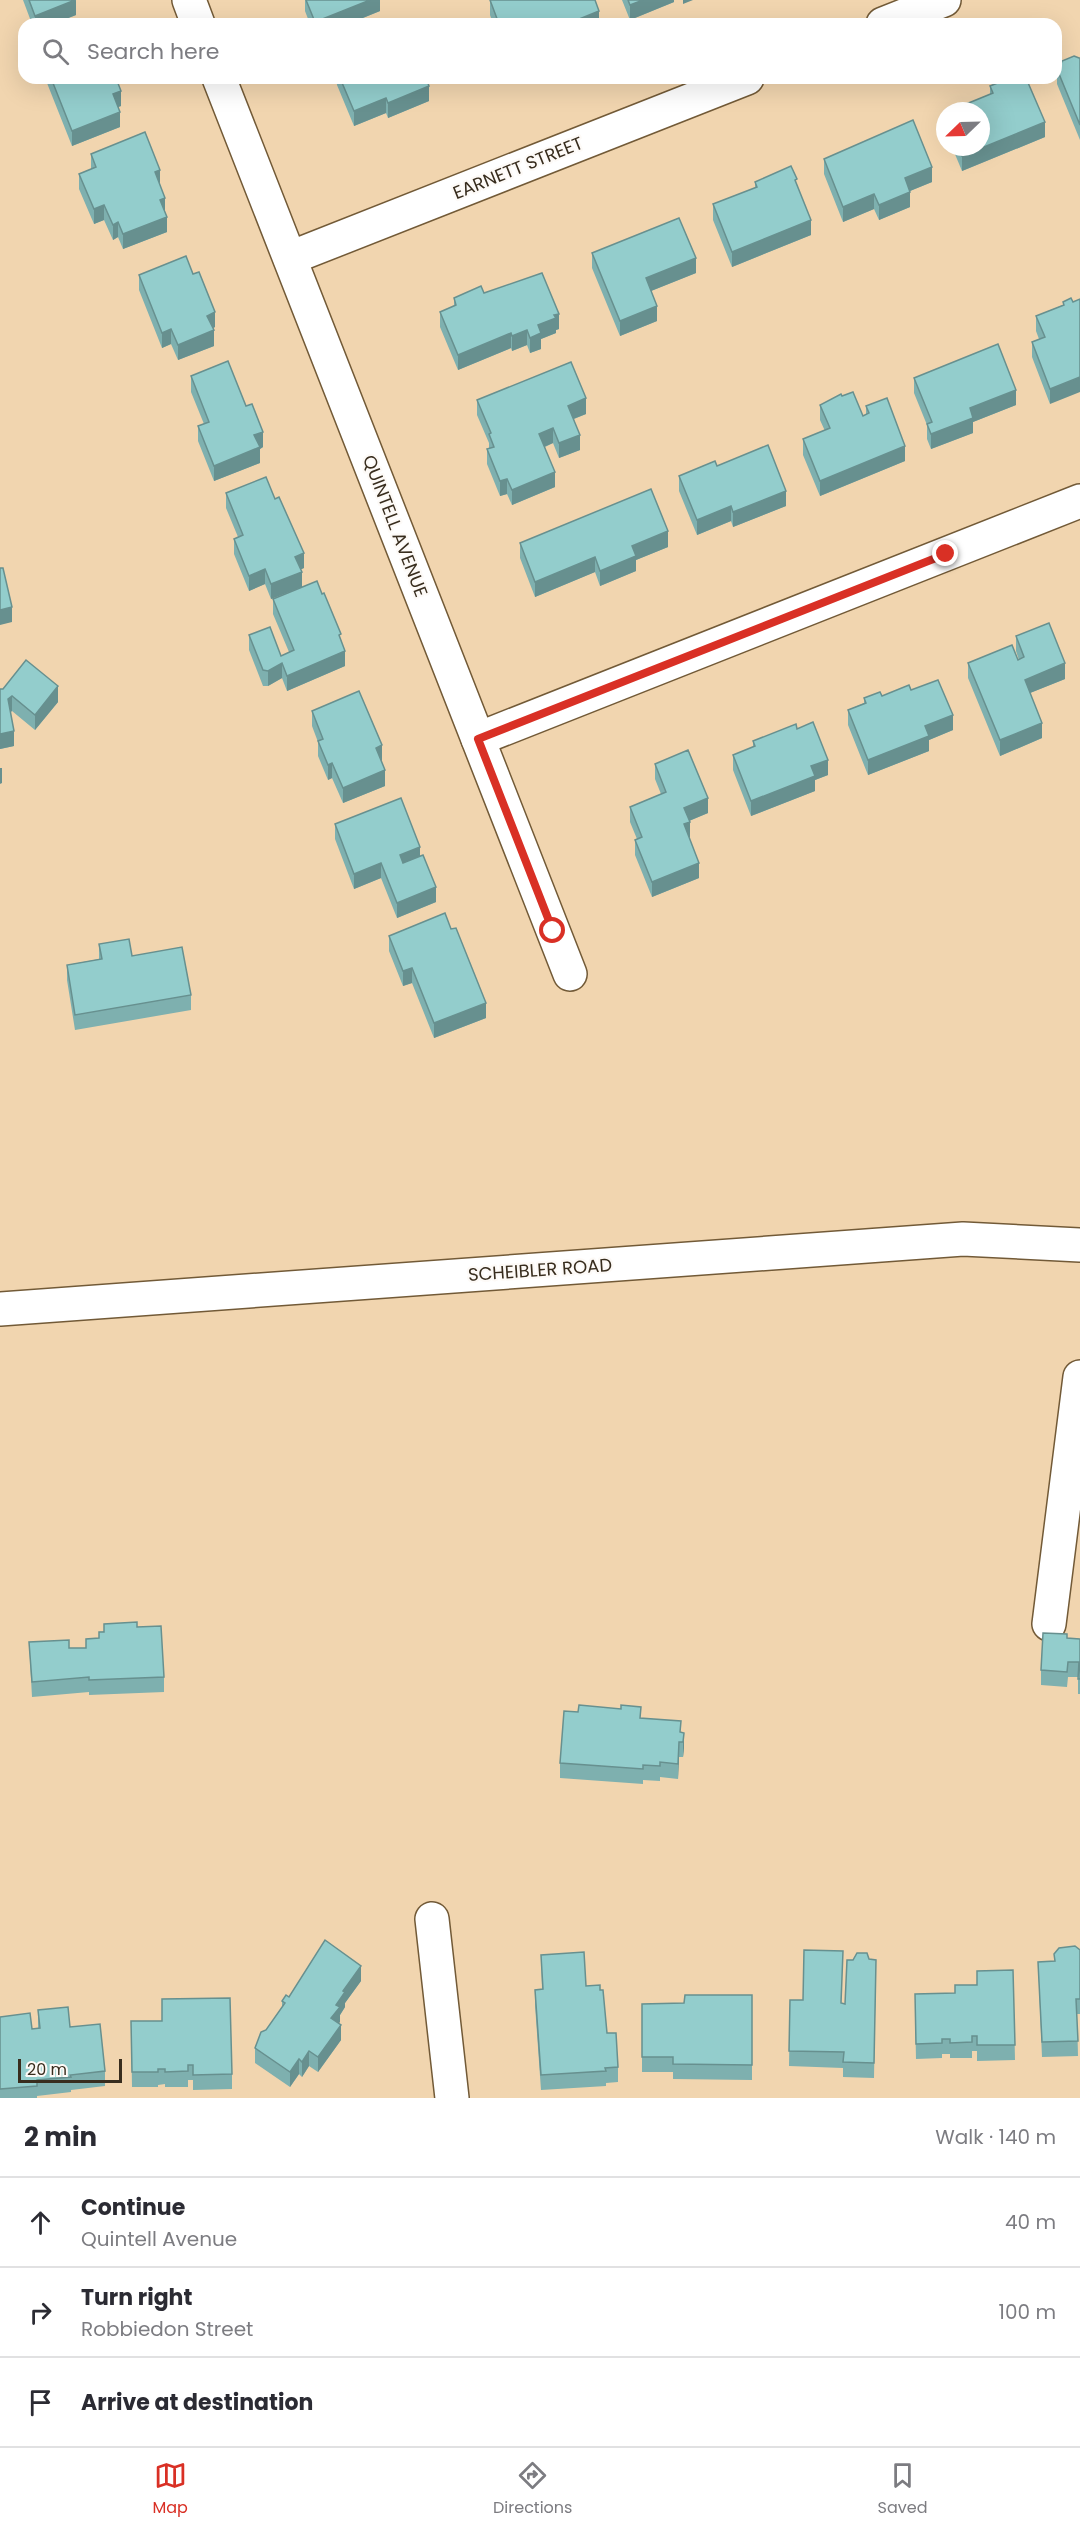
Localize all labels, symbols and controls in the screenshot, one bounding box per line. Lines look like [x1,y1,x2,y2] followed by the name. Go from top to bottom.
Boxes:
[18,18,1062,84] search box
[39,35,72,68] icon: search
[87,36,220,67] text: Search here
[936,102,990,156] north arrow
[449,130,587,205] street label: EARNETT STREET
[357,451,434,600] street label: QUINTELL AVENUE
[932,540,958,566] route end
[539,917,565,943] route start
[467,1252,613,1287] street label: SCHEIBLER ROAD
[18,2056,122,2084] scale bar
[27,2058,67,2081] text: 20 m
[24,2119,97,2155] text: 2 min
[935,2123,1056,2151] text: Walk · 140 m
[81,2192,185,2223] text: Continue
[24,2206,57,2239] icon: ahead
[1005,2208,1056,2236] text: 40 m
[81,2225,237,2253] text: Quintell Avenue
[81,2282,192,2313] text: Turn right
[24,2296,57,2329] icon: right
[999,2298,1056,2326] text: 100 m
[81,2315,253,2343] text: Robbiedon Street
[24,2386,57,2419] icon: arrive
[81,2387,313,2418] text: Arrive at destination
[153,2459,188,2520] tab: Map
[493,2459,572,2520] tab: Directions
[878,2459,927,2520] tab: Saved

